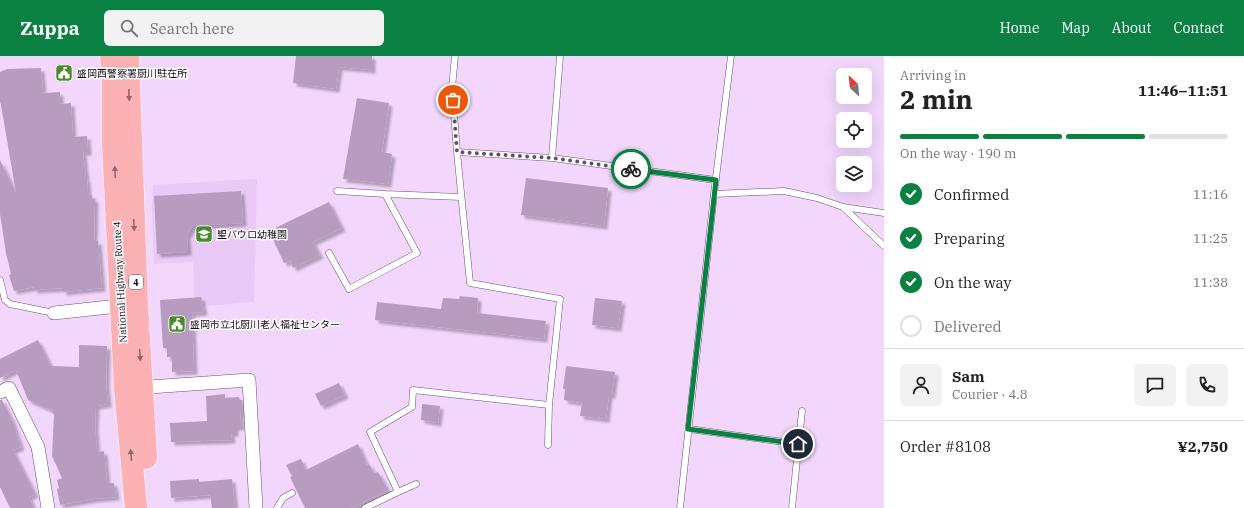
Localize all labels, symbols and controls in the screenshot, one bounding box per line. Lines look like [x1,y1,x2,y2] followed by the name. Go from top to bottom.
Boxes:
[104,10,384,46] search box
[20,16,80,40] text: Zuppa
[118,17,140,39] icon: search
[150,19,234,38] text: Search here
[1000,19,1039,37] text: Home
[1061,19,1090,37] text: Map
[1112,19,1151,37] text: About
[1173,19,1224,37] text: Contact
[54,63,74,83] public building icon: 盛岡西警察署厨川駐在所
[77,67,187,80] place label: 盛岡西警察署厨川駐在所
[900,67,966,84] text: Arriving in
[836,68,872,104] north arrow
[836,68,872,192] map controls
[1138,81,1228,100] text: 11:46–11:51
[900,82,973,116] text: 2 min
[436,83,470,117] pin
[126,89,132,102] one-way arrow
[442,89,464,111] icon: bag
[836,112,872,148] button: locate
[900,145,1016,162] text: On the way · 190 m
[611,149,651,189] courier
[836,156,872,192] button: layers
[620,158,642,180] icon: bike
[111,166,118,178] one-way arrow
[900,183,922,205] icon: check
[934,185,1009,204] text: Confirmed
[1193,186,1228,203] text: 11:16
[130,219,137,231] one-way arrow
[110,221,130,343] street label: National Highway Route 4
[194,224,214,244] school or university icon: 聖パウロ幼稚園
[900,227,922,249] icon: check
[217,228,287,241] place label: 聖パウロ幼稚園
[934,229,1005,248] text: Preparing
[1193,230,1228,247] text: 11:25
[900,271,922,293] icon: check
[934,273,1012,292] text: On the way
[1193,274,1228,291] text: 11:38
[129,275,143,289] road number: 4
[167,314,187,334] public building icon: 盛岡市立北厨川老人福祉センター
[934,317,1002,336] text: Delivered
[190,318,340,331] place label: 盛岡市立北厨川老人福祉センター
[136,349,143,361] one-way arrow
[900,364,942,406] button: person
[1134,364,1176,406] button: chat
[1186,364,1228,406] button: phone
[952,367,985,386] text: Sam
[952,386,1028,403] text: Courier · 4.8
[781,427,815,461] pin
[787,433,809,455] icon: home
[900,437,991,456] text: Order #8108
[1178,437,1228,456] text: ¥2,750
[128,449,134,461] one-way arrow

